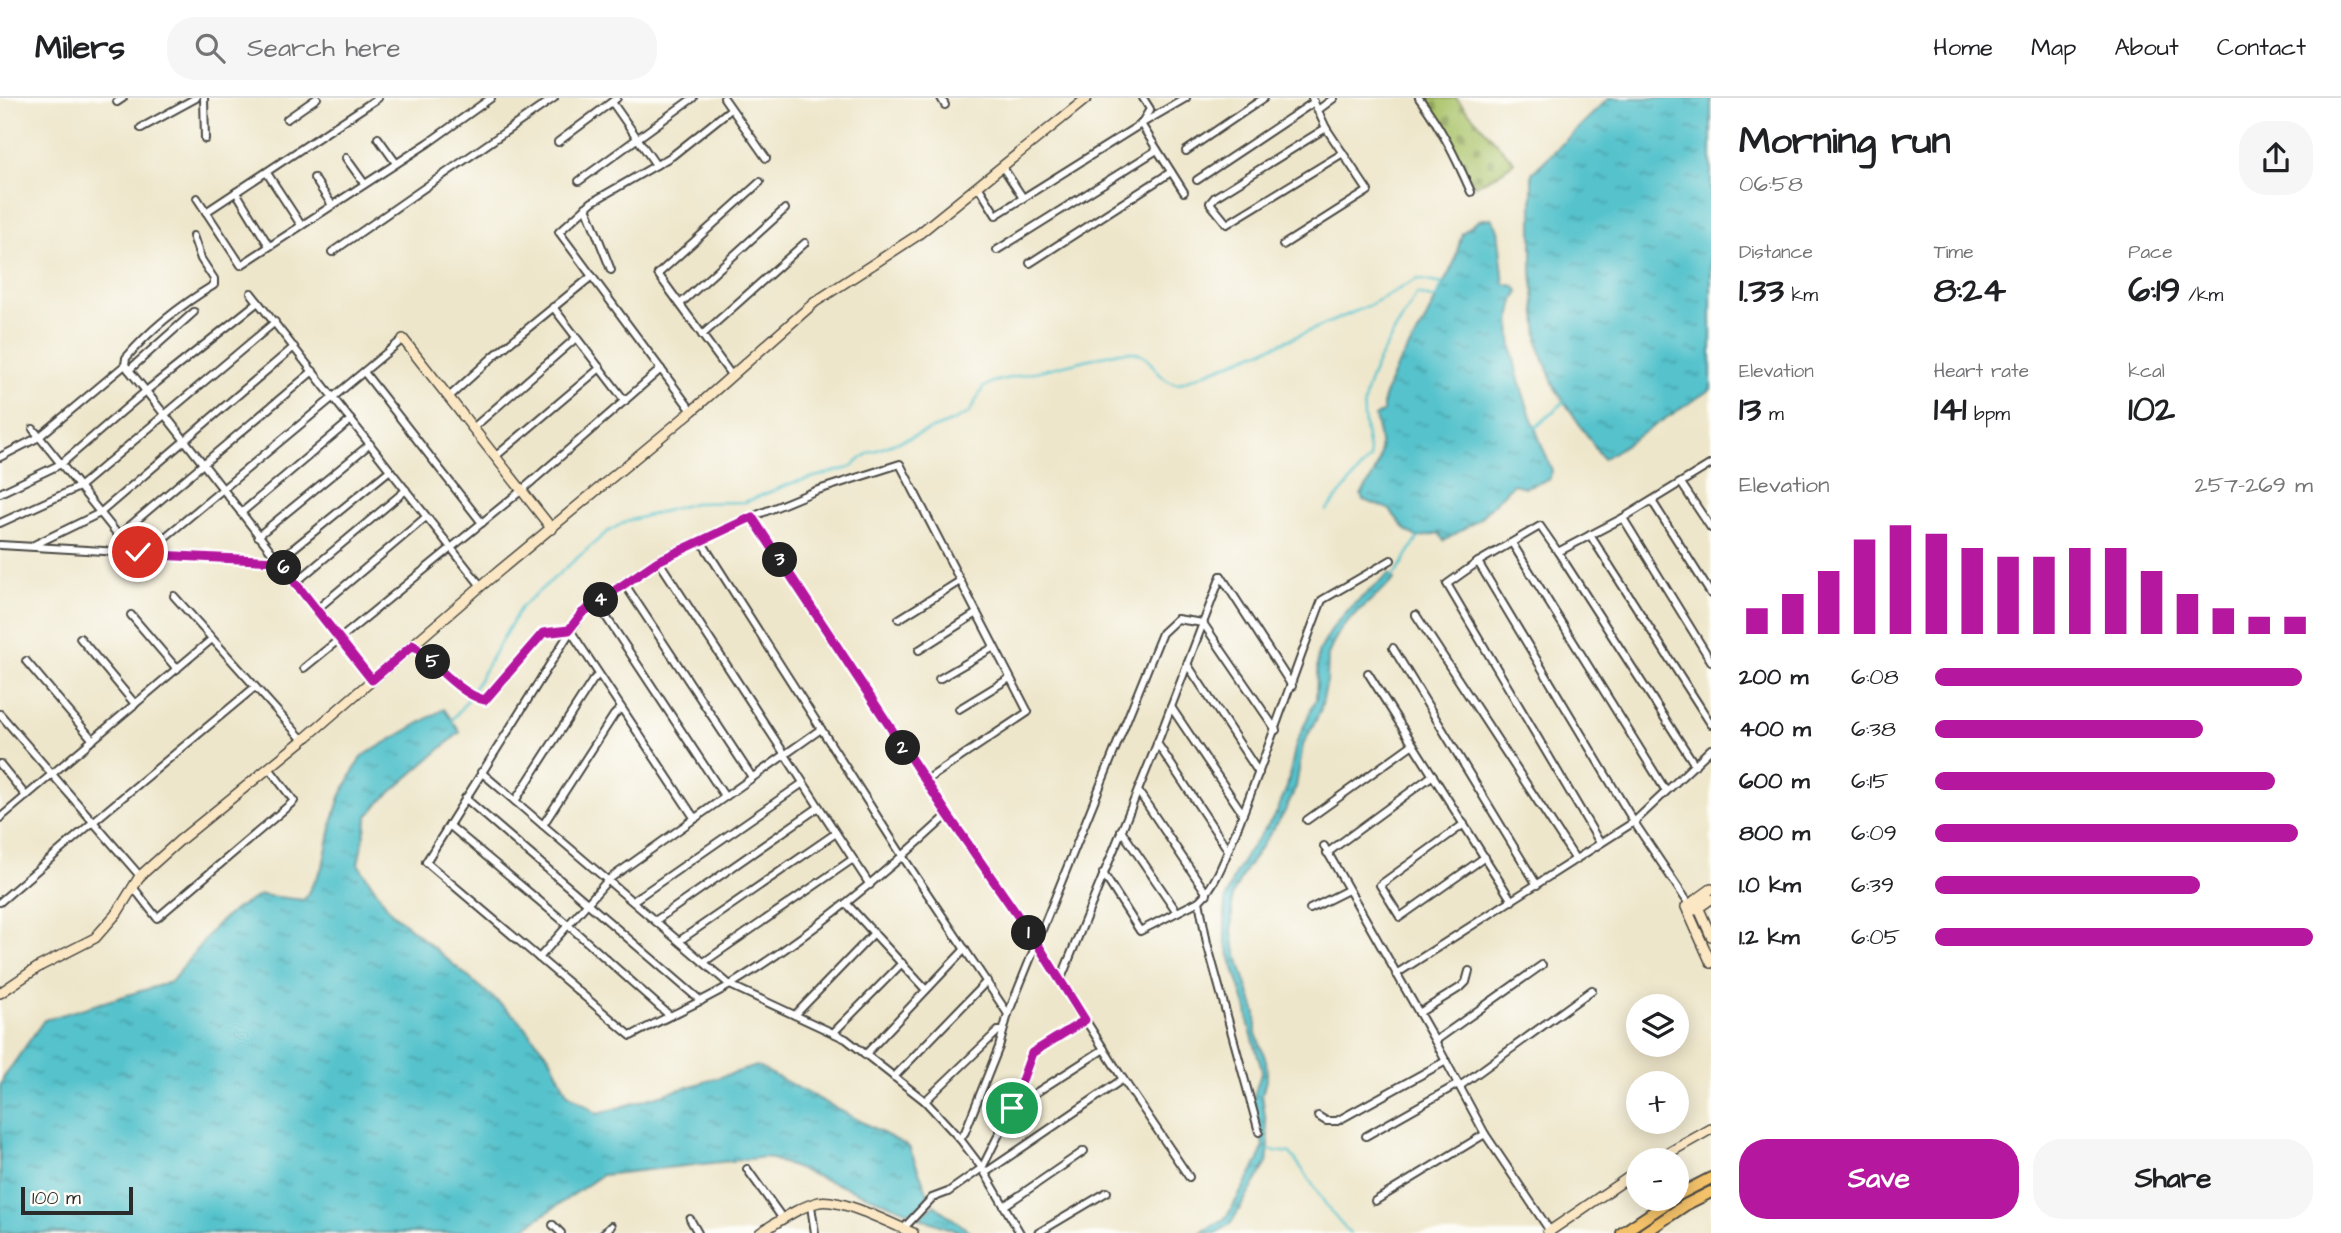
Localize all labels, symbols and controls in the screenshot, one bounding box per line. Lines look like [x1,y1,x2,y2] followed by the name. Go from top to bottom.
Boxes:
[167,17,657,80] search box
[35,25,125,71] text: Milers
[191,29,229,67] icon: search
[247,30,401,66] text: Search here
[1933,31,1993,65] text: Home
[2031,31,2076,65] text: Map
[2114,31,2179,65] text: About
[2217,31,2306,65] text: Contact
[1739,116,1951,168] text: Morning run
[2239,121,2313,195] button: share
[1739,168,1803,200] text: 06:58
[1739,239,1813,266] text: Distance
[1934,239,1973,266] text: Time
[2128,239,2172,266] text: Pace
[1739,266,1784,315] text: 1.33
[1934,266,2006,315] text: 8:24
[2128,266,2181,315] text: 6:19
[1784,282,1818,309] text: km
[2181,282,2223,309] text: /km
[1739,358,1814,385] text: Elevation
[1934,358,2029,385] text: Heart rate
[2128,358,2165,385] text: kcal
[1739,385,1761,434] text: 13
[1934,385,1966,434] text: 141
[2128,385,2175,434] text: 102
[1761,401,1784,428] text: m
[1966,401,2010,428] text: bpm
[1739,469,1830,501] text: Elevation
[2194,469,2313,501] text: 257–269 m
[108,522,168,582] pin
[119,533,157,571] icon: check
[762,542,798,578] pin: 3
[775,546,784,573] text: 3
[266,550,302,586] pin: 6
[278,554,289,581] text: 6
[584,582,618,618] pin: 4
[594,586,607,613] text: 4
[416,644,450,680] pin: 5
[426,648,439,675] text: 5
[1739,661,1808,693] text: 200 m
[1851,661,1899,693] text: 6:08
[1739,713,1811,745] text: 400 m
[1851,713,1896,745] text: 6:38
[886,730,920,766] pin: 2
[897,734,908,761] text: 2
[1739,765,1810,797] text: 600 m
[1851,765,1889,797] text: 6:15
[1739,817,1810,849] text: 800 m
[1851,817,1897,849] text: 6:09
[1739,869,1801,901] text: 1.0 km
[1851,869,1894,901] text: 6:39
[1012,916,1046,950] pin: 1
[1027,919,1030,946] text: 1
[1739,921,1800,953] text: 1.2 km
[1851,921,1900,953] text: 6:05
[1626,994,1689,1211] map controls
[1626,994,1689,1057] button: layers
[1626,1071,1689,1134] button: +
[982,1078,1042,1138] pin
[993,1089,1031,1127] icon: arrive
[1739,1139,2019,1219] button: Save
[2033,1139,2313,1219] button: Share
[1626,1148,1689,1211] button: −
[21,1184,133,1216] scale bar
[32,1185,81,1212] text: 100 m

